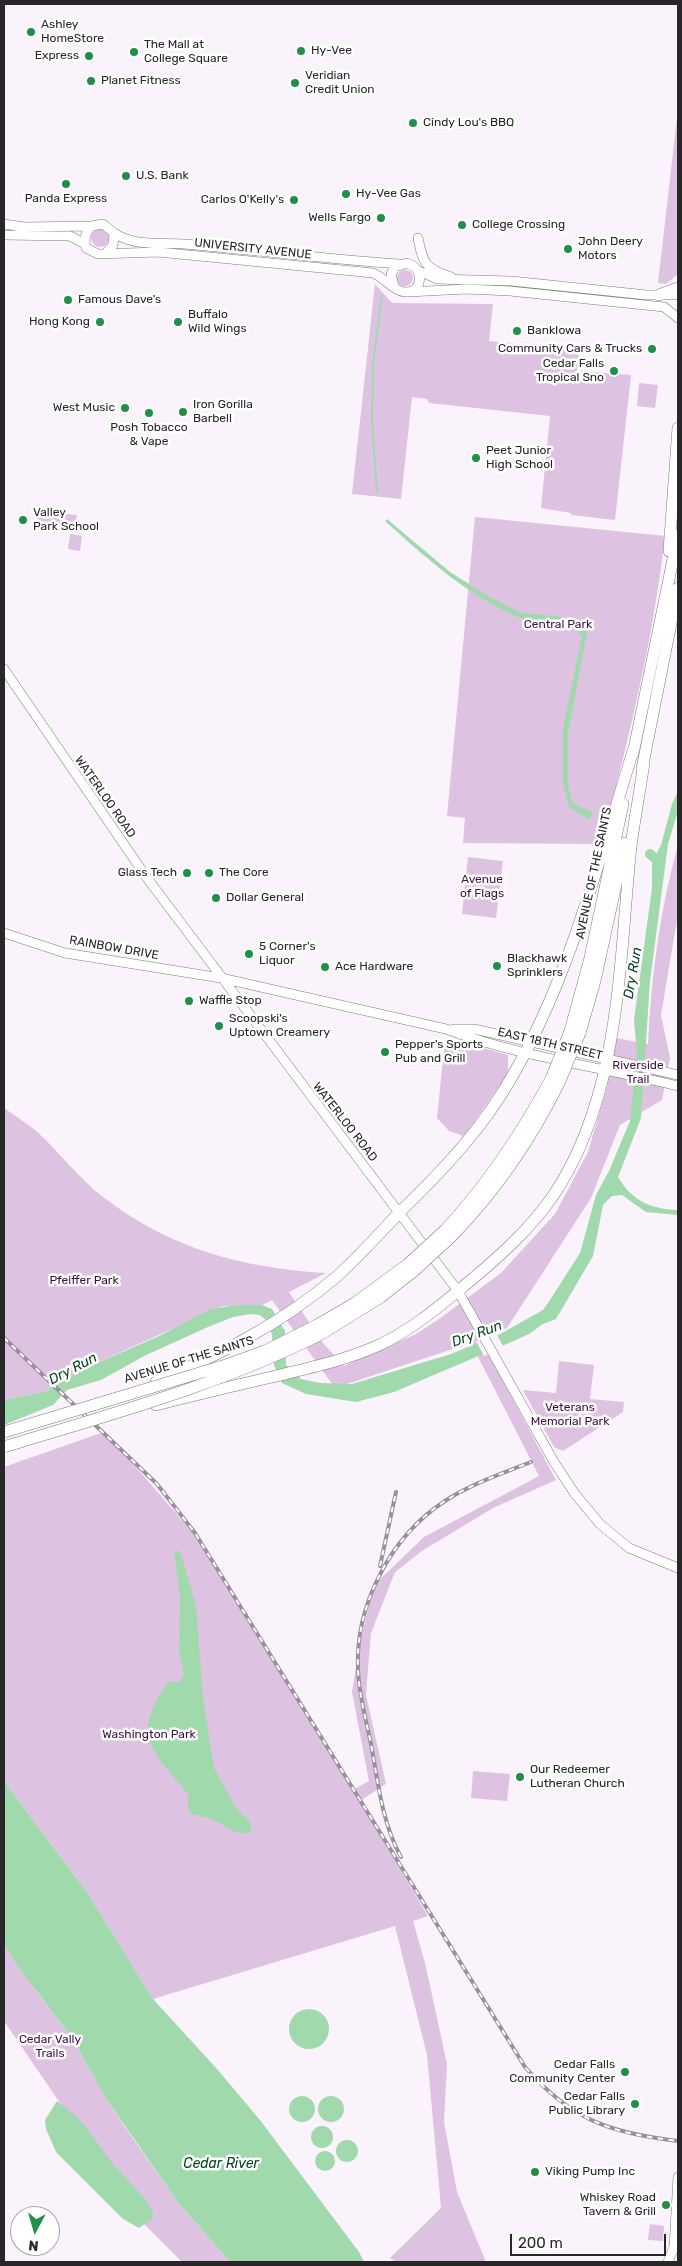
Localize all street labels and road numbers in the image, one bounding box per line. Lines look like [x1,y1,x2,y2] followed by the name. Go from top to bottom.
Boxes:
[194,236,312,262] street label: UNIVERSITY AVENUE
[71,753,139,841] street label: WATERLOO ROAD
[573,806,615,940] street label: AVENUE OF THE SAINTS
[68,933,160,963] street label: RAINBOW DRIVE
[496,1025,604,1063] street label: EAST 18TH STREET
[310,1080,380,1164] street label: WATERLOO ROAD
[122,1333,256,1387] street label: AVENUE OF THE SAINTS

